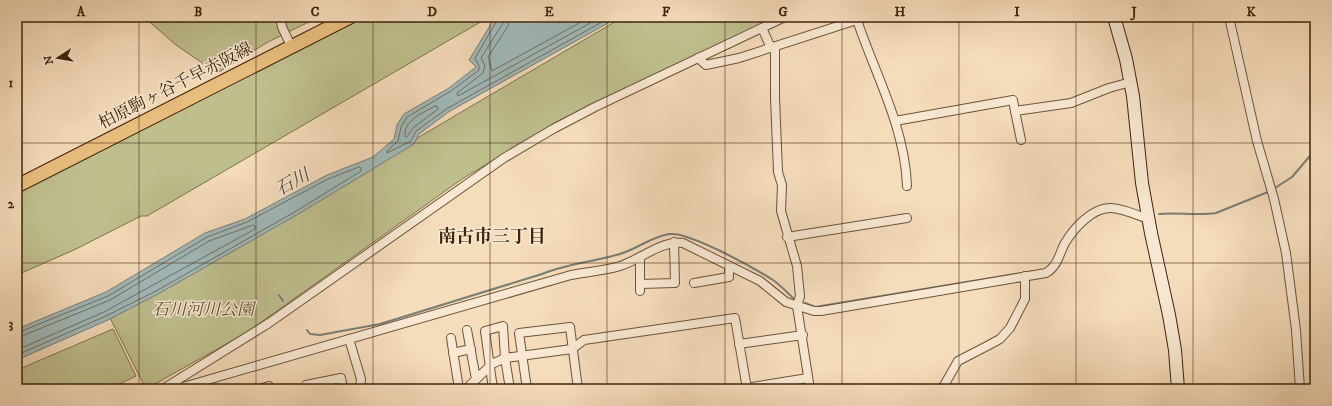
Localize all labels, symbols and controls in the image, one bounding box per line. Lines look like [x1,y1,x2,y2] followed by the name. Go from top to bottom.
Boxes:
[76,4,86,20] text: A
[194,4,202,20] text: B
[311,4,320,20] text: C
[427,4,437,20] text: D
[544,4,554,20] text: E
[662,4,671,20] text: F
[778,4,788,20] text: G
[895,4,906,20] text: H
[1014,4,1020,20] text: I
[1129,4,1137,21] text: J
[1246,4,1256,20] text: K
[38,38,78,78] north arrow
[95,38,256,134] street label: 柏原駒ヶ谷千早赤阪線
[41,54,57,66] text: N
[9,75,14,91] text: 1
[271,164,315,201] water label: 石川
[8,196,15,212] text: 2
[438,226,546,248] district label: 南古市三丁目
[152,299,257,321] park label: 石川河川公園
[9,316,14,332] text: 3

